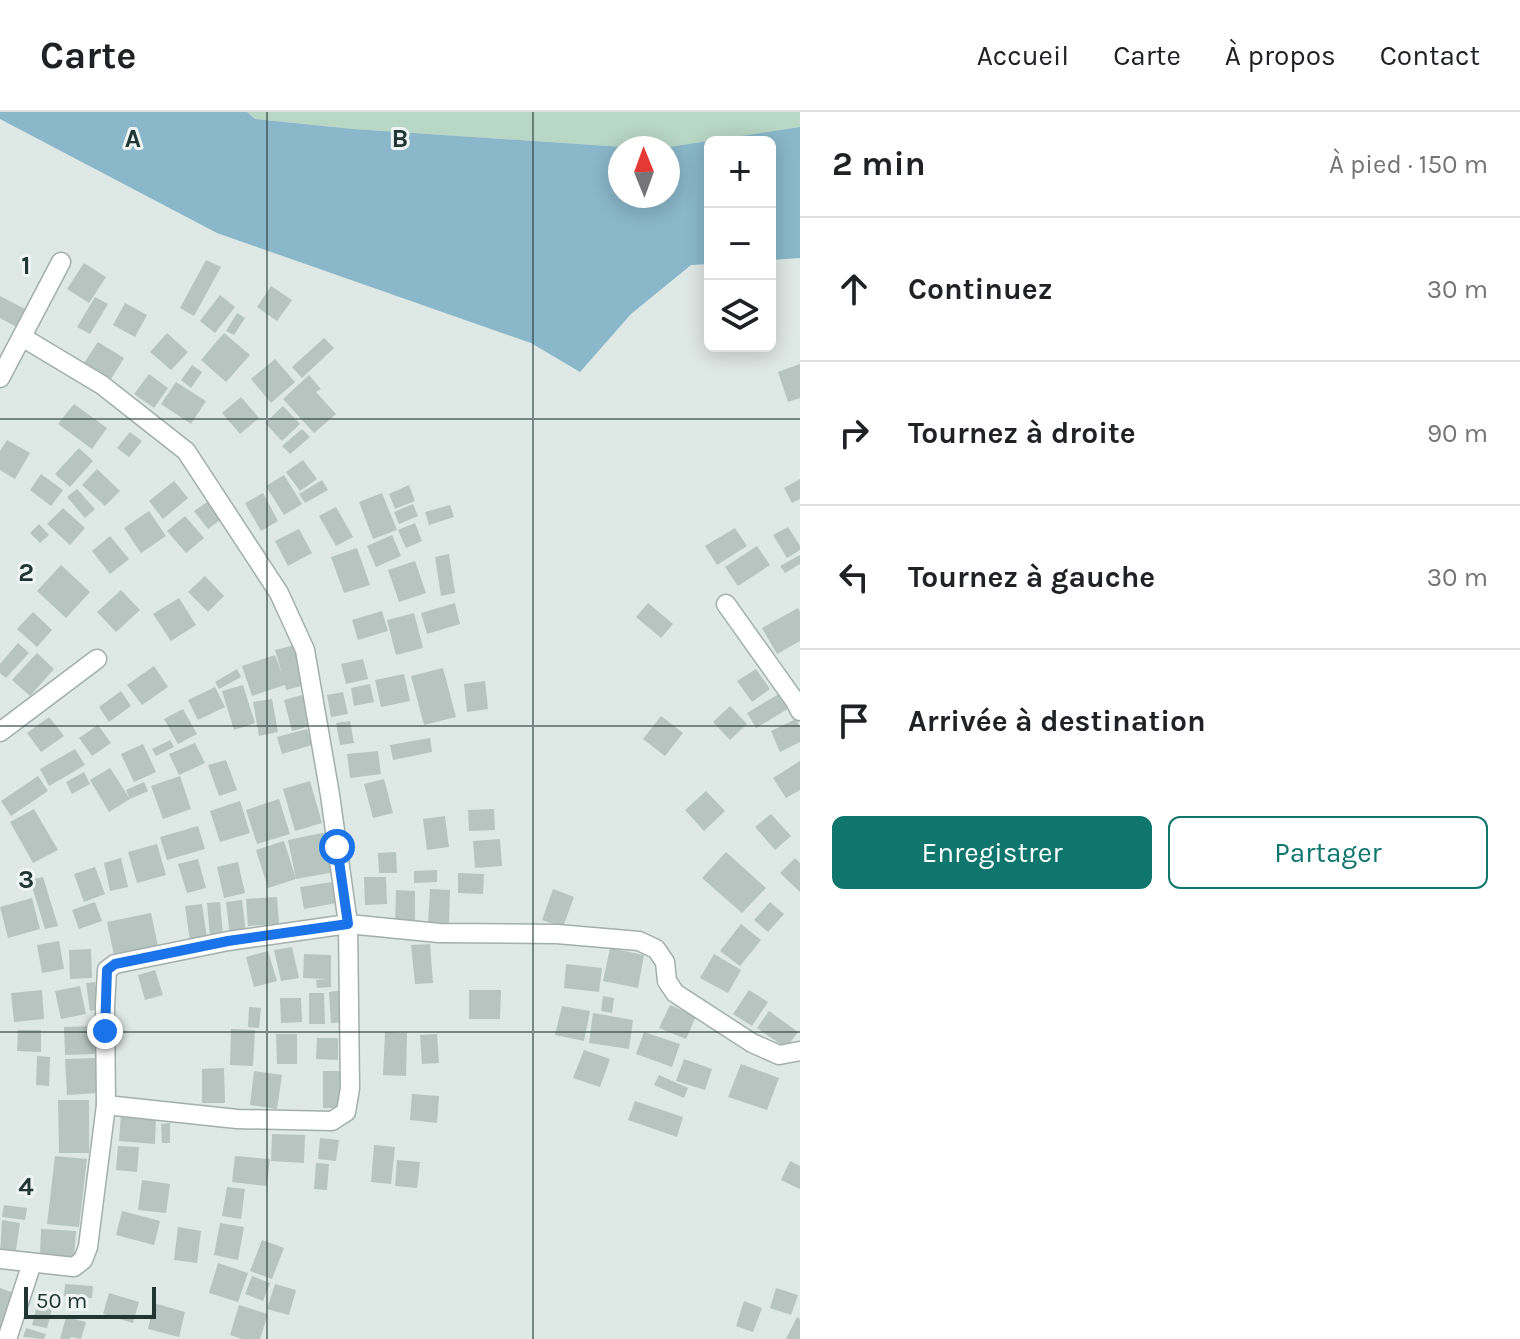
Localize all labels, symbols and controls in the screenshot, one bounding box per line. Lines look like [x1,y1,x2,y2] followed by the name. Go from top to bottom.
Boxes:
[40,33,136,78] text: Carte
[977,39,1069,72] text: Accueil
[1113,39,1181,72] text: Carte
[1225,39,1336,72] text: À propos
[1380,39,1480,72] text: Contact
[125,123,141,154] text: A
[392,123,408,154] text: B
[608,136,680,208] north arrow
[704,136,776,352] map controls
[704,136,776,208] button: +
[832,144,926,184] text: 2 min
[1329,149,1488,180] text: À pied · 150 m
[704,208,776,280] button: −
[21,250,31,281] text: 1
[832,267,876,311] icon: ahead
[908,271,1053,307] text: Continuez
[1427,274,1488,305] text: 30 m
[704,280,776,352] button: layers
[832,411,876,455] icon: right
[908,415,1136,451] text: Tournez à droite
[1427,418,1488,449] text: 90 m
[832,555,876,599] icon: left
[18,557,34,588] text: 2
[908,559,1155,595] text: Tournez à gauche
[1427,562,1488,593] text: 30 m
[832,699,876,743] icon: arrive
[908,703,1206,739] text: Arrivée à destination
[832,816,1152,889] button: Enregistrer
[1168,816,1488,889] button: Partager
[319,829,355,865] route start
[18,864,34,895] text: 3
[87,1013,123,1049] route end
[18,1171,34,1202] text: 4
[24,1283,156,1319] scale bar
[36,1288,87,1314] text: 50 m

